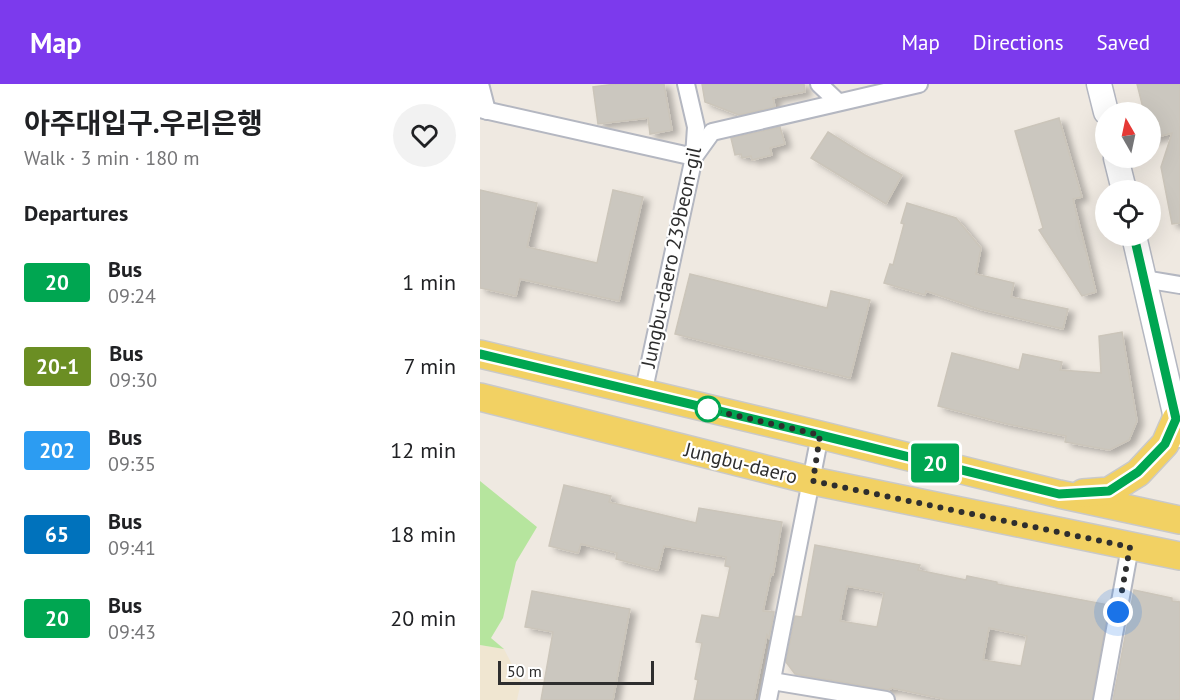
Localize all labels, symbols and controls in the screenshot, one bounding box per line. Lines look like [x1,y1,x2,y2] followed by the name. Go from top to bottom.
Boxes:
[30,24,81,61] text: Map
[901,29,940,56] text: Map
[973,29,1064,56] text: Directions
[1097,29,1150,56] text: Saved
[1095,102,1161,168] north arrow
[1095,102,1161,246] map controls
[24,104,263,141] text: 아주대입구.우리은행
[393,104,456,167] button: heart
[635,144,707,371] street label: Jungbu-daero 239beon-gil
[24,145,200,171] text: Walk · 3 min · 180 m
[1095,180,1161,246] button: locate
[24,199,128,227] text: Departures
[108,255,142,283] text: Bus
[402,268,456,296] text: 1 min
[45,269,69,296] text: 20
[108,283,156,309] text: 09:24
[109,339,143,367] text: Bus
[404,352,456,380] text: 7 min
[36,353,79,380] text: 20-1
[109,367,157,393] text: 09:30
[695,396,721,422] unlabelled marker
[108,423,142,451] text: Bus
[390,436,456,464] text: 12 min
[681,436,800,490] street label: Jungbu-daero
[39,437,75,464] text: 202
[908,444,962,482] line badge: 20
[923,450,947,477] text: 20
[108,451,156,477] text: 09:35
[108,507,142,535] text: Bus
[390,520,456,548] text: 18 min
[45,521,69,548] text: 65
[108,535,156,561] text: 09:41
[108,591,142,619] text: Bus
[1103,597,1133,627] your location
[390,604,456,632] text: 20 min
[45,605,69,632] text: 20
[108,619,156,645] text: 09:43
[498,658,654,686] scale bar
[507,661,542,681] text: 50 m

